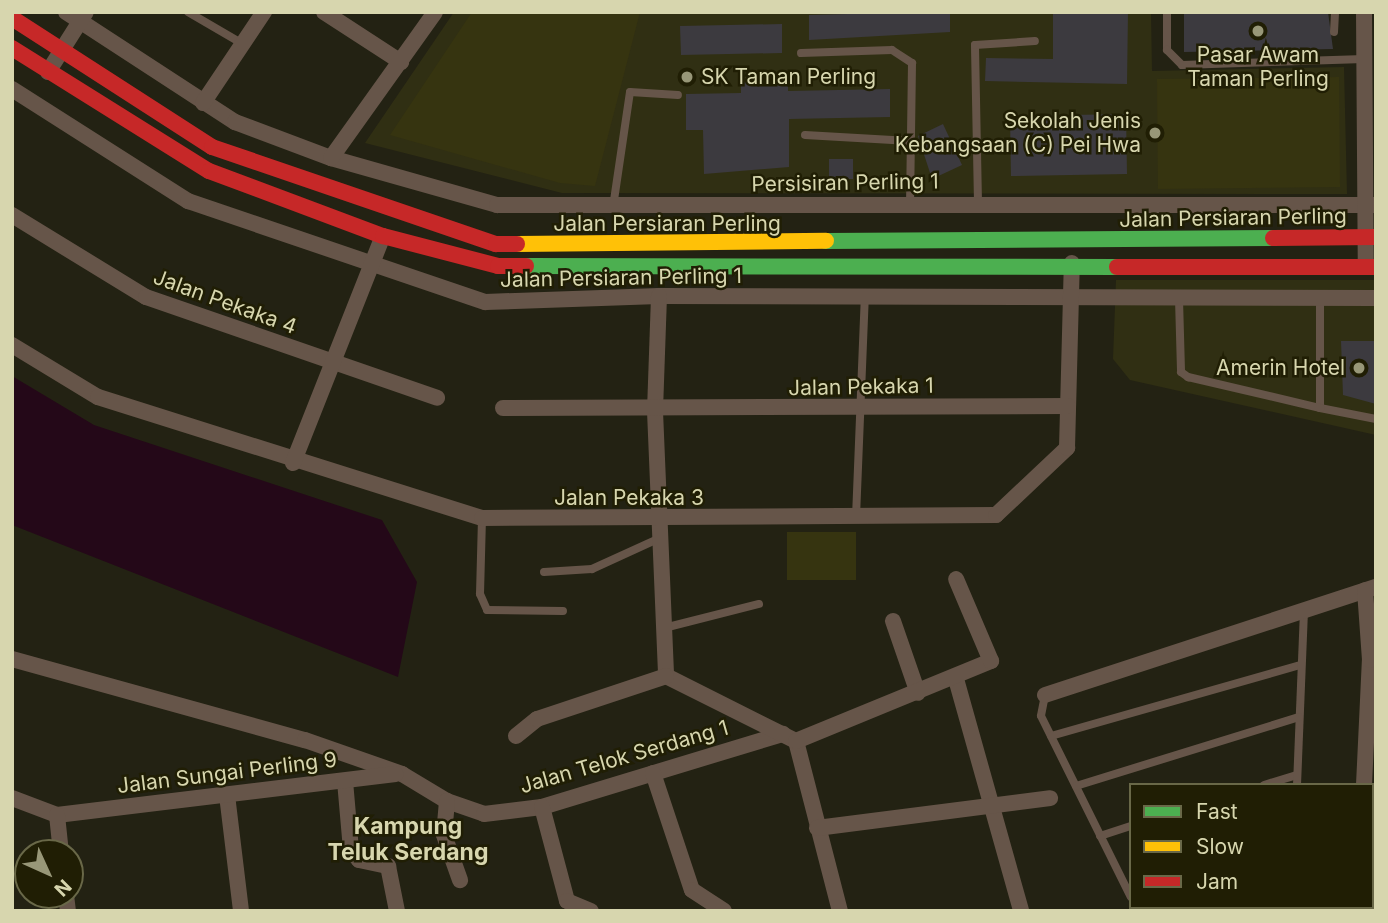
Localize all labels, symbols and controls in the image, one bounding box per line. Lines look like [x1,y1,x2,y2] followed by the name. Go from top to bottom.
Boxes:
[1250,23,1266,39] marker: Pasar Awam Taman Perling
[1187,42,1329,92] place label: Pasar Awam Taman Perling
[701,64,876,90] place label: SK Taman Perling
[679,69,695,85] marker: SK Taman Perling
[895,108,1141,158] place label: Sekolah Jenis Kebangsaan (C) Pei Hwa
[1147,125,1163,141] marker: Sekolah Jenis Kebangsaan (C) Pei Hwa
[751,169,939,197] street label: Persisiran Perling 1
[1119,203,1347,233] street label: Jalan Persiaran Perling
[553,211,781,237] street label: Jalan Persiaran Perling
[500,263,742,293] street label: Jalan Persiaran Perling 1
[150,264,300,340] street label: Jalan Pekaka 4
[1216,355,1345,381] place label: Amerin Hotel
[1351,360,1367,376] marker: Amerin Hotel
[788,373,934,401] street label: Jalan Pekaka 1
[554,485,704,511] street label: Jalan Pekaka 3
[517,715,731,799] street label: Jalan Telok Serdang 1
[116,747,338,799] street label: Jalan Sungai Perling 9
[1129,783,1374,909] legend
[1196,799,1238,824] text: Fast
[328,812,488,866] district label: Kampung Teluk Serdang
[1196,834,1244,859] text: Slow
[14,839,84,909] north arrow
[1196,869,1238,894] text: Jam
[50,875,76,901] text: N

